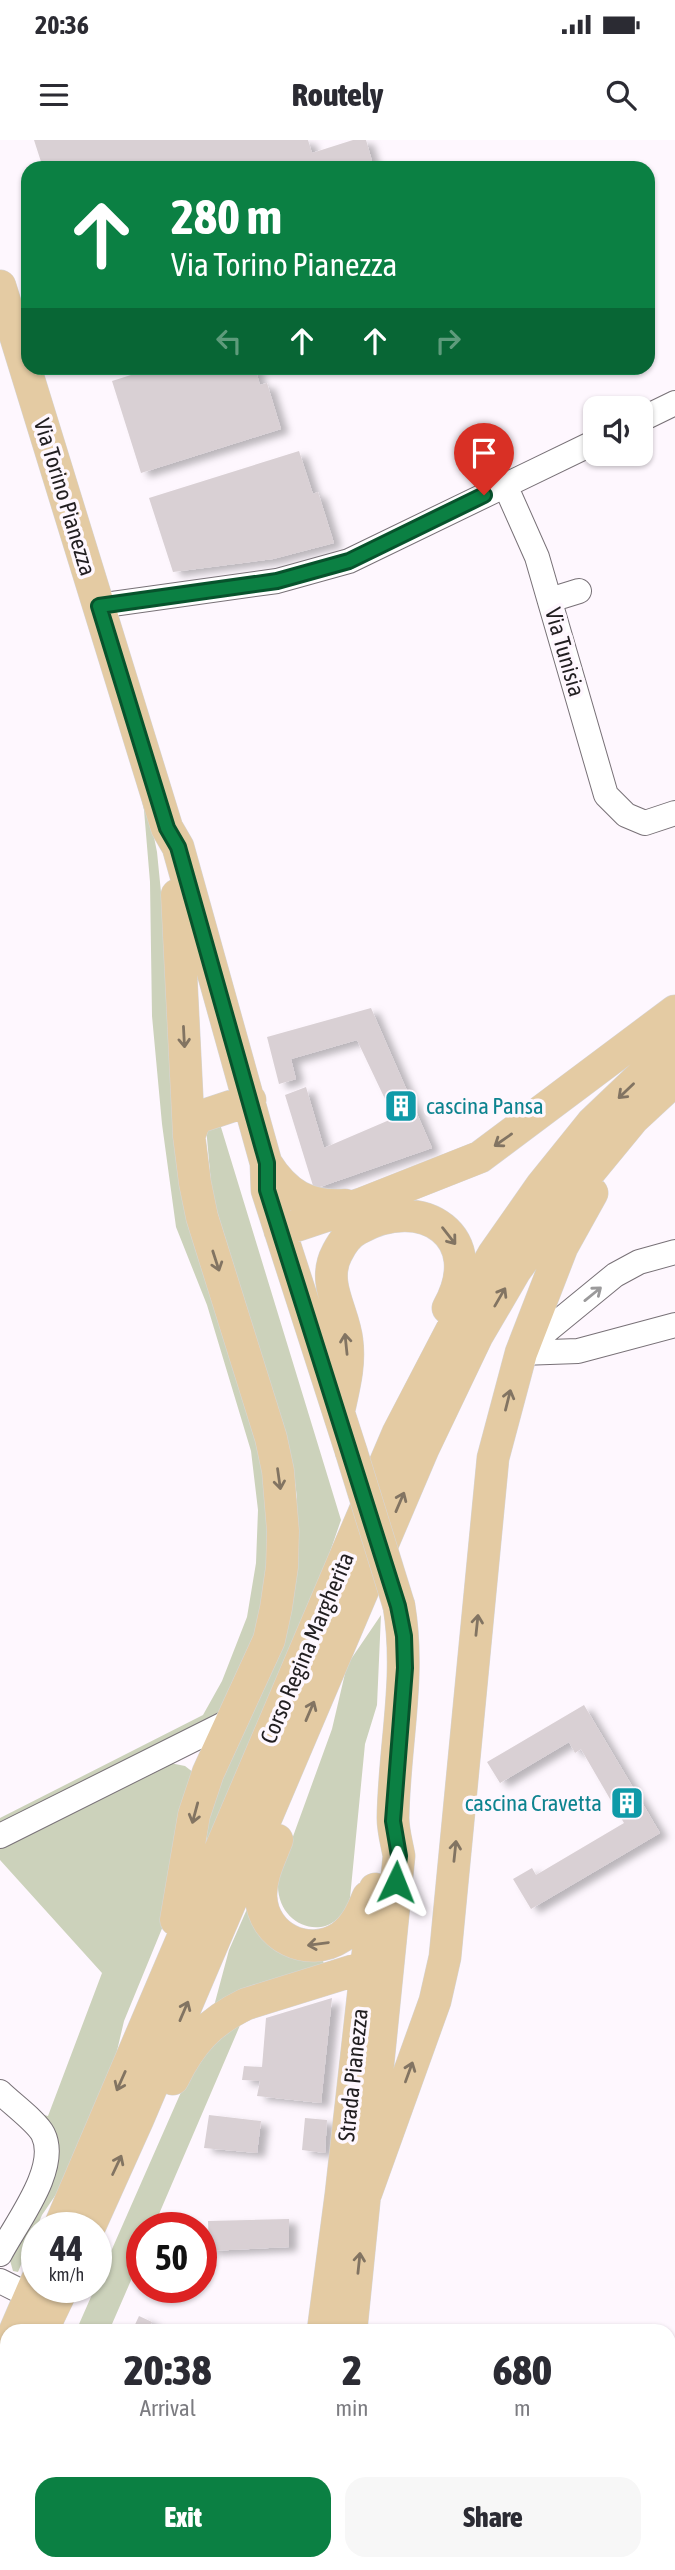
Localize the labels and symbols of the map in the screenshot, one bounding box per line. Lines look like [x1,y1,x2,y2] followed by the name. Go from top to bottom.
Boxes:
[29,415,101,579] street label: Via Torino Pianezza
[454,423,514,495] pin
[540,605,590,699] street label: Via Tunisia
[178,1025,191,1048] one-way arrow
[617,1082,634,1099] one-way arrow
[382,1087,420,1125] building icon: cascina Pansa
[426,1093,544,1119] place label: cascina Pansa
[494,1133,513,1147] one-way arrow
[441,1227,456,1245] one-way arrow
[211,1250,224,1272] one-way arrow
[583,1286,601,1302] one-way arrow
[493,1288,507,1308] one-way arrow
[339,1333,352,1356] one-way arrow
[502,1389,515,1412] one-way arrow
[273,1467,286,1490] one-way arrow
[394,1492,407,1513] one-way arrow
[255,1548,359,1748] street label: Corso Regina Margherita
[471,1614,484,1637] one-way arrow
[304,1700,317,1722] one-way arrow
[608,1784,646,1822] building icon: cascina Cravetta
[465,1790,602,1816] place label: cascina Cravetta
[188,1801,201,1823] one-way arrow
[449,1840,462,1863] one-way arrow
[359,1845,433,1919] position arrow
[307,1938,330,1951] one-way arrow
[178,2000,191,2022] one-way arrow
[333,2007,373,2143] street label: Strada Pianezza
[404,2062,416,2084] one-way arrow
[114,2070,127,2091] one-way arrow
[111,2155,124,2176] one-way arrow
[126,2212,217,2303] speed limit sign: 50
[352,2252,365,2275] one-way arrow

